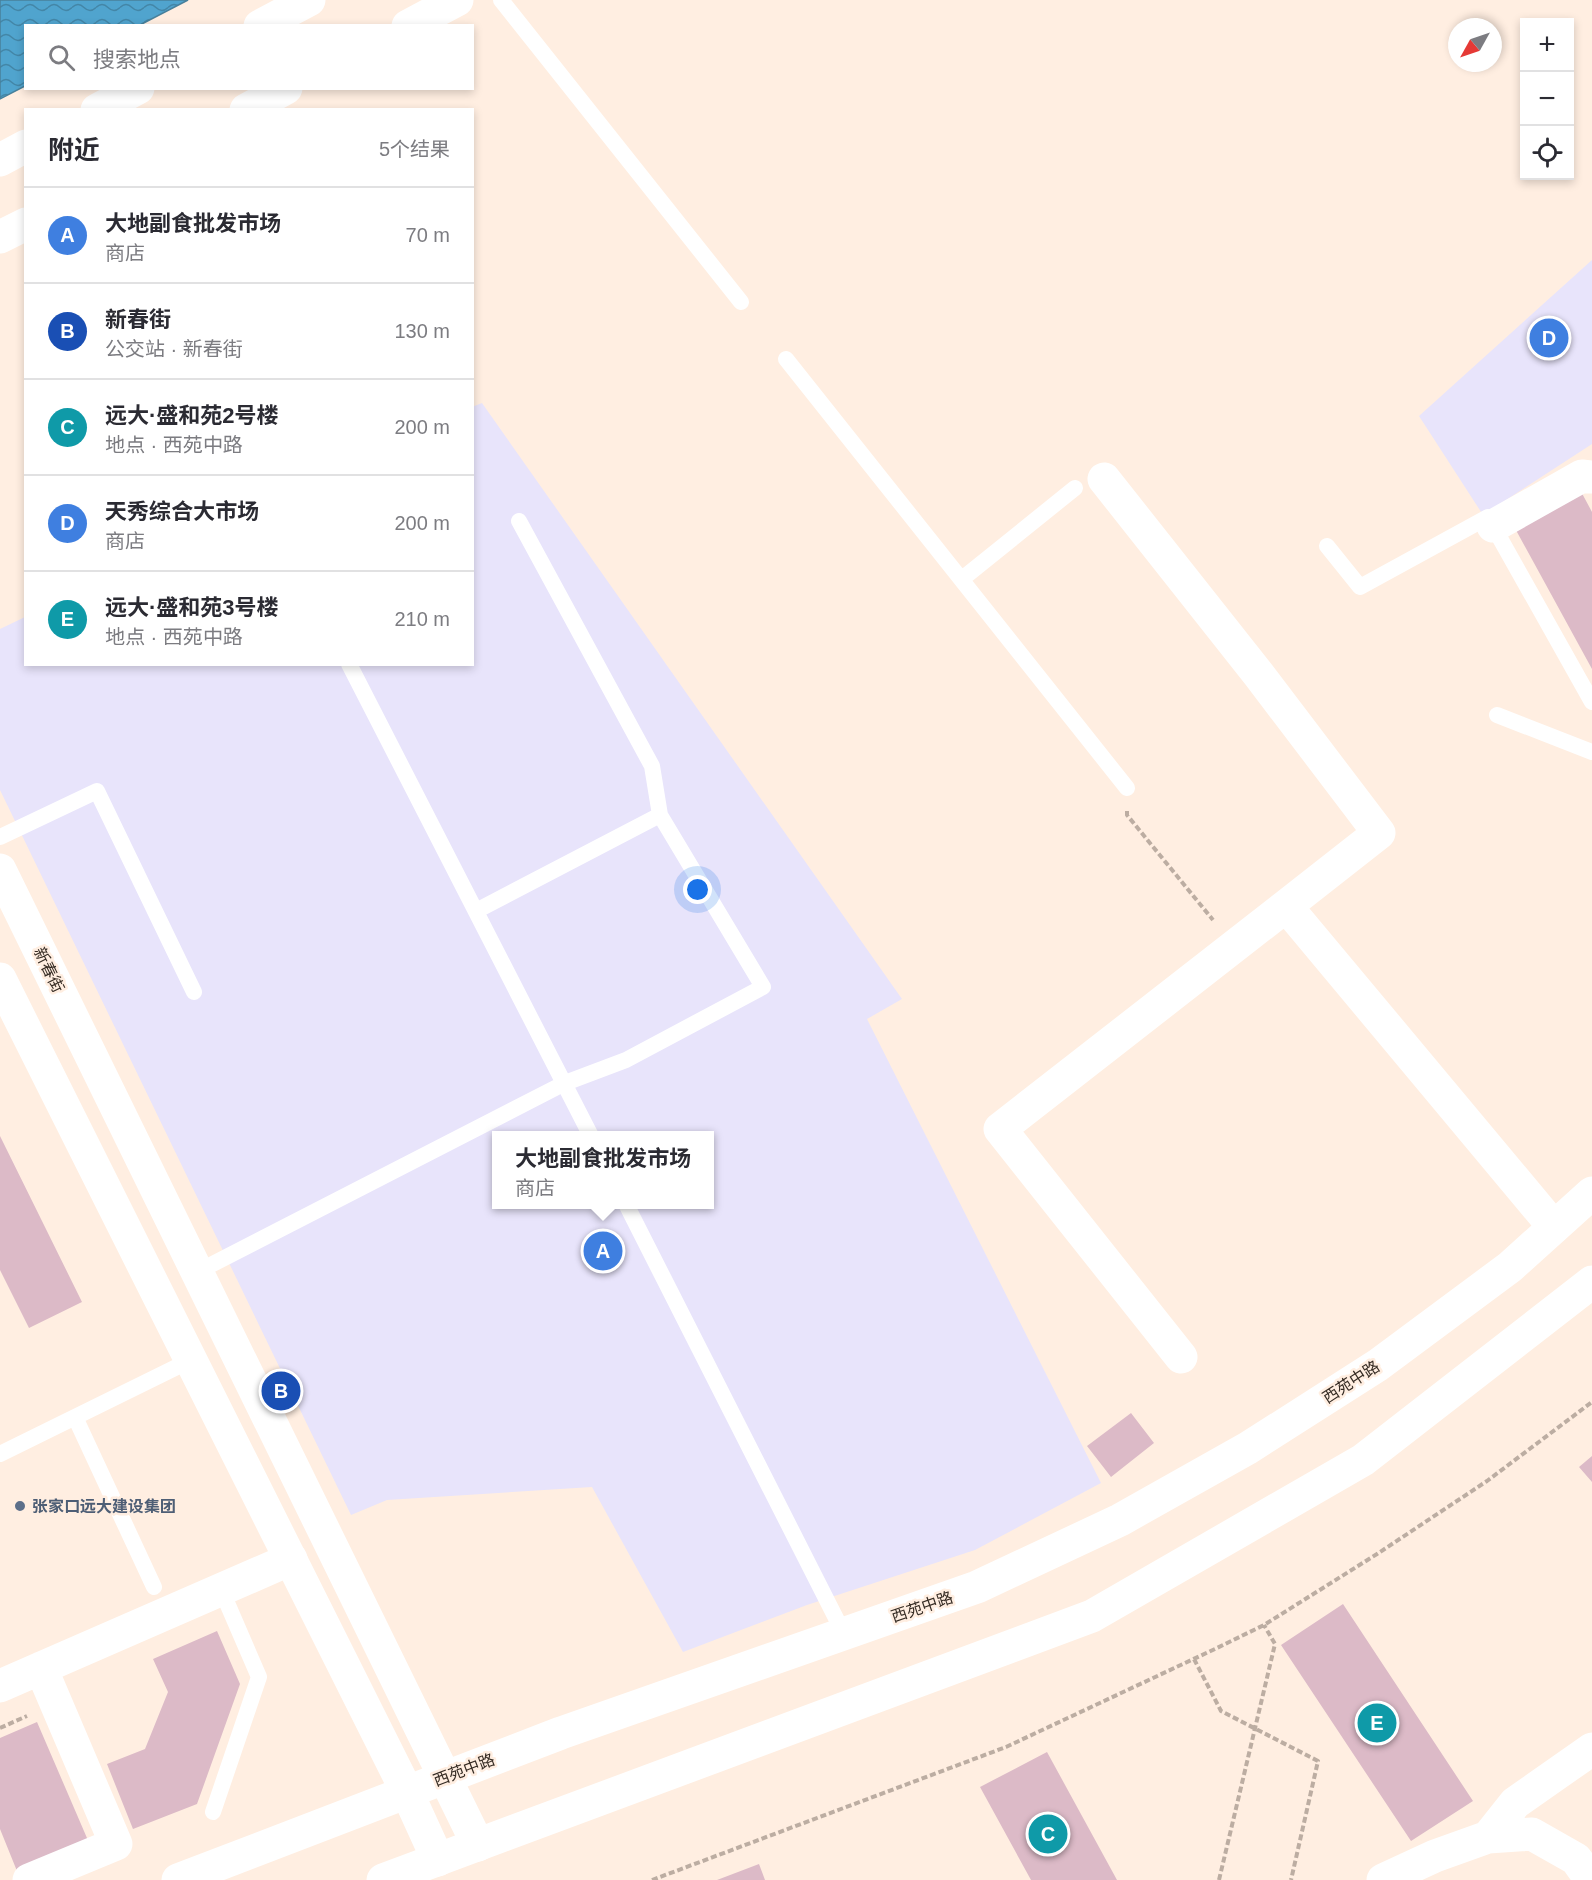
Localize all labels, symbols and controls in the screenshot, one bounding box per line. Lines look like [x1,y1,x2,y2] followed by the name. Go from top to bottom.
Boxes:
[1448,18,1502,72] north arrow
[1520,18,1574,180] map controls
[1520,18,1574,72] button: +
[24,24,474,90] search box
[45,41,78,74] icon: search
[93,47,181,72] text: 搜索地点
[1520,72,1574,126] button: −
[1520,126,1574,180] button: locate
[48,135,100,165] text: 附近
[379,138,450,160] text: 5个结果
[105,211,281,236] text: 大地副食批发市场
[60,224,75,246] text: A
[406,224,450,246] text: 70 m
[105,242,145,264] text: 商店
[105,307,171,332] text: 新春街
[1530,316,1568,360] pin: D
[60,320,75,342] text: B
[394,320,450,342] text: 130 m
[105,338,243,360] text: 公交站 · 新春街
[105,403,279,428] text: 远大·盛和苑2号楼
[60,416,75,438] text: C
[394,416,450,438] text: 200 m
[105,434,243,456] text: 地点 · 西苑中路
[105,499,259,524] text: 天秀综合大市场
[60,512,75,534] text: D
[394,512,450,534] text: 200 m
[105,530,145,552] text: 商店
[105,595,279,620] text: 远大·盛和苑3号楼
[61,608,74,630] text: E
[394,608,450,630] text: 210 m
[105,626,243,648] text: 地点 · 西苑中路
[683,875,712,904] your location
[31,945,67,995] street label: 新春街
[492,1131,714,1209] popup
[515,1146,691,1171] text: 大地副食批发市场
[515,1177,555,1199] text: 商店
[584,1228,622,1274] pin: A
[1320,1357,1382,1407] street label: 西苑中路
[262,1368,300,1414] pin: B
[32,1498,176,1515] place label: 张家口远大建设集团
[13,1499,27,1513] marker: 张家口远大建设集团
[889,1589,955,1625] street label: 西苑中路
[1358,1700,1396,1746] pin: E
[431,1751,497,1789] street label: 西苑中路
[1028,1812,1068,1856] pin: C

